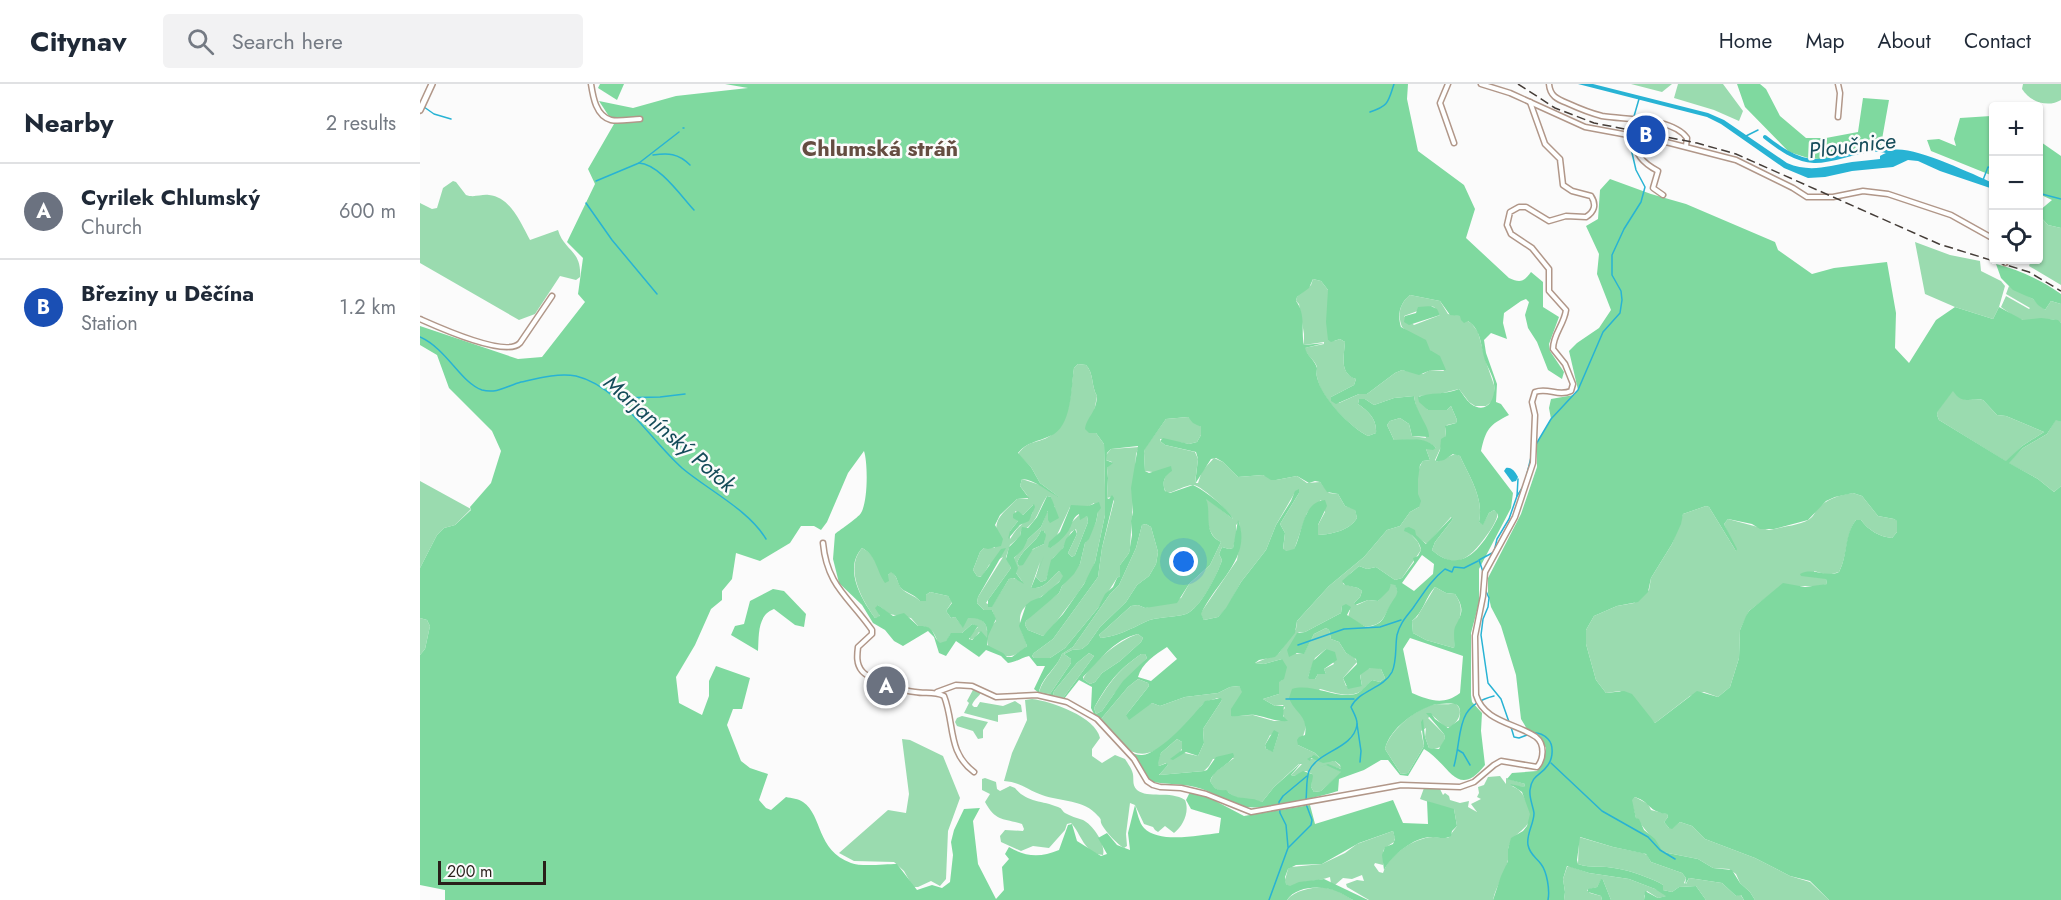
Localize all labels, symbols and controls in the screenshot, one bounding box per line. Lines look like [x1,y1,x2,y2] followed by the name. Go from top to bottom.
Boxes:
[163,14,583,68] search box
[30,21,127,62] text: Citynav
[184,25,217,58] icon: search
[232,25,343,57] text: Search here
[1719,26,1772,56] text: Home
[1805,26,1845,56] text: Map
[1878,26,1931,56] text: About
[1964,26,2031,56] text: Contact
[1989,102,2043,264] map controls
[1989,102,2043,156] button: +
[24,104,113,142] text: Nearby
[326,109,396,138] text: 2 results
[1626,112,1666,158] pin: B
[1807,124,1897,166] water label: Ploučnice
[802,132,958,164] district label: Chlumská stráň
[1989,156,2043,210] button: −
[81,181,260,213] text: Cyrilek Chlumský
[36,197,51,226] text: A
[339,197,396,226] text: 600 m
[1989,210,2043,264] button: locate
[81,213,142,242] text: Church
[81,277,254,309] text: Březiny u Děčína
[37,293,50,322] text: B
[339,293,396,322] text: 1.2 km
[81,309,138,338] text: Station
[597,367,744,500] water label: Marjanínský Potok
[1169,547,1198,576] your location
[866,664,906,708] pin: A
[438,858,546,886] scale bar
[447,860,493,883] text: 200 m

